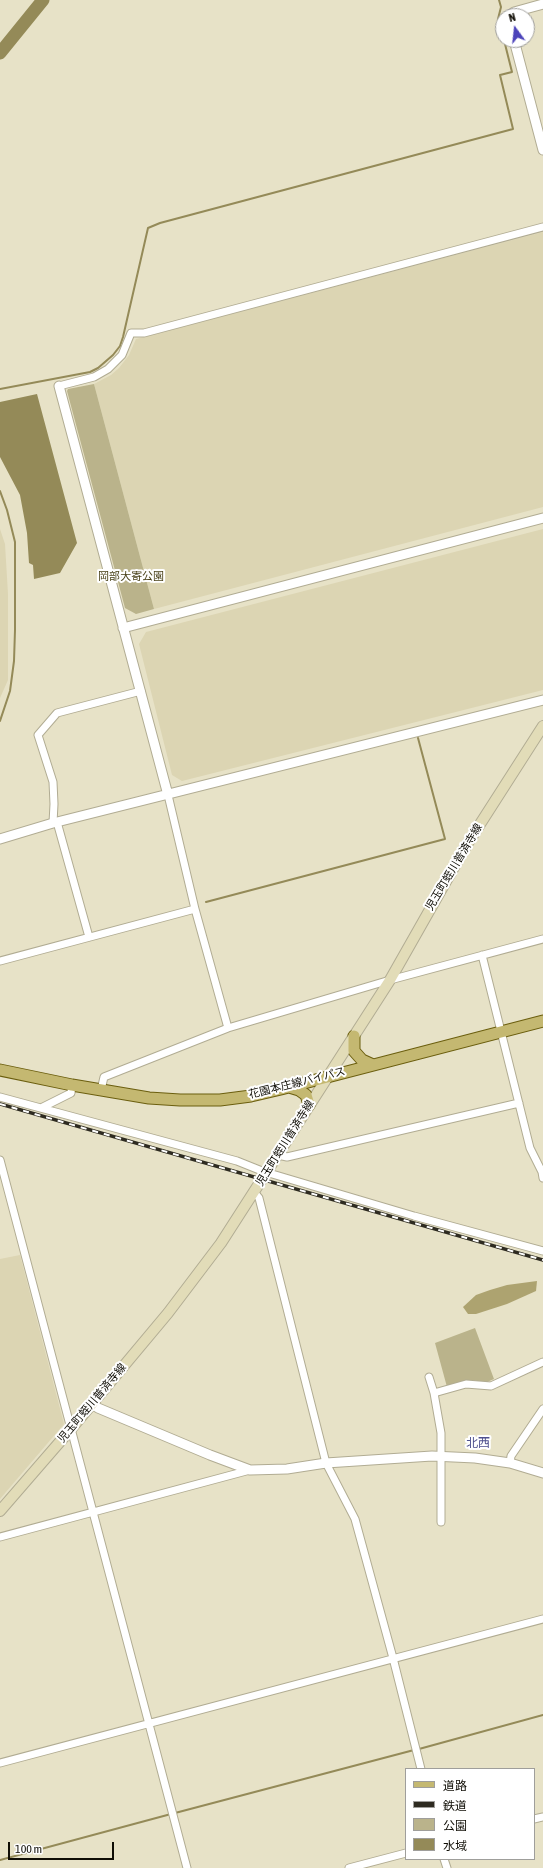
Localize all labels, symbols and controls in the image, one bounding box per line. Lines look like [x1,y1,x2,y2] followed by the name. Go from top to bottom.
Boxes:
[495,8,535,48] north arrow
[507,11,517,24] text: N
[98,570,164,584] park label: 岡部大寄公園
[423,821,485,913] street label: 児玉町蛭川普済寺線
[247,1065,347,1101] street label: 花園本庄線バイパス
[253,1098,317,1188] street label: 児玉町蛭川普済寺線
[55,1361,129,1445] street label: 児玉町蛭川普済寺線
[466,1436,490,1450] district label: 北西
[405,1768,535,1860] legend
[443,1779,467,1793] text: 道路
[443,1799,467,1813] text: 鉄道
[443,1819,467,1833] text: 公園
[10,1834,116,1860] scale bar
[443,1839,467,1853] text: 水域
[15,1842,42,1856] text: 100 m

